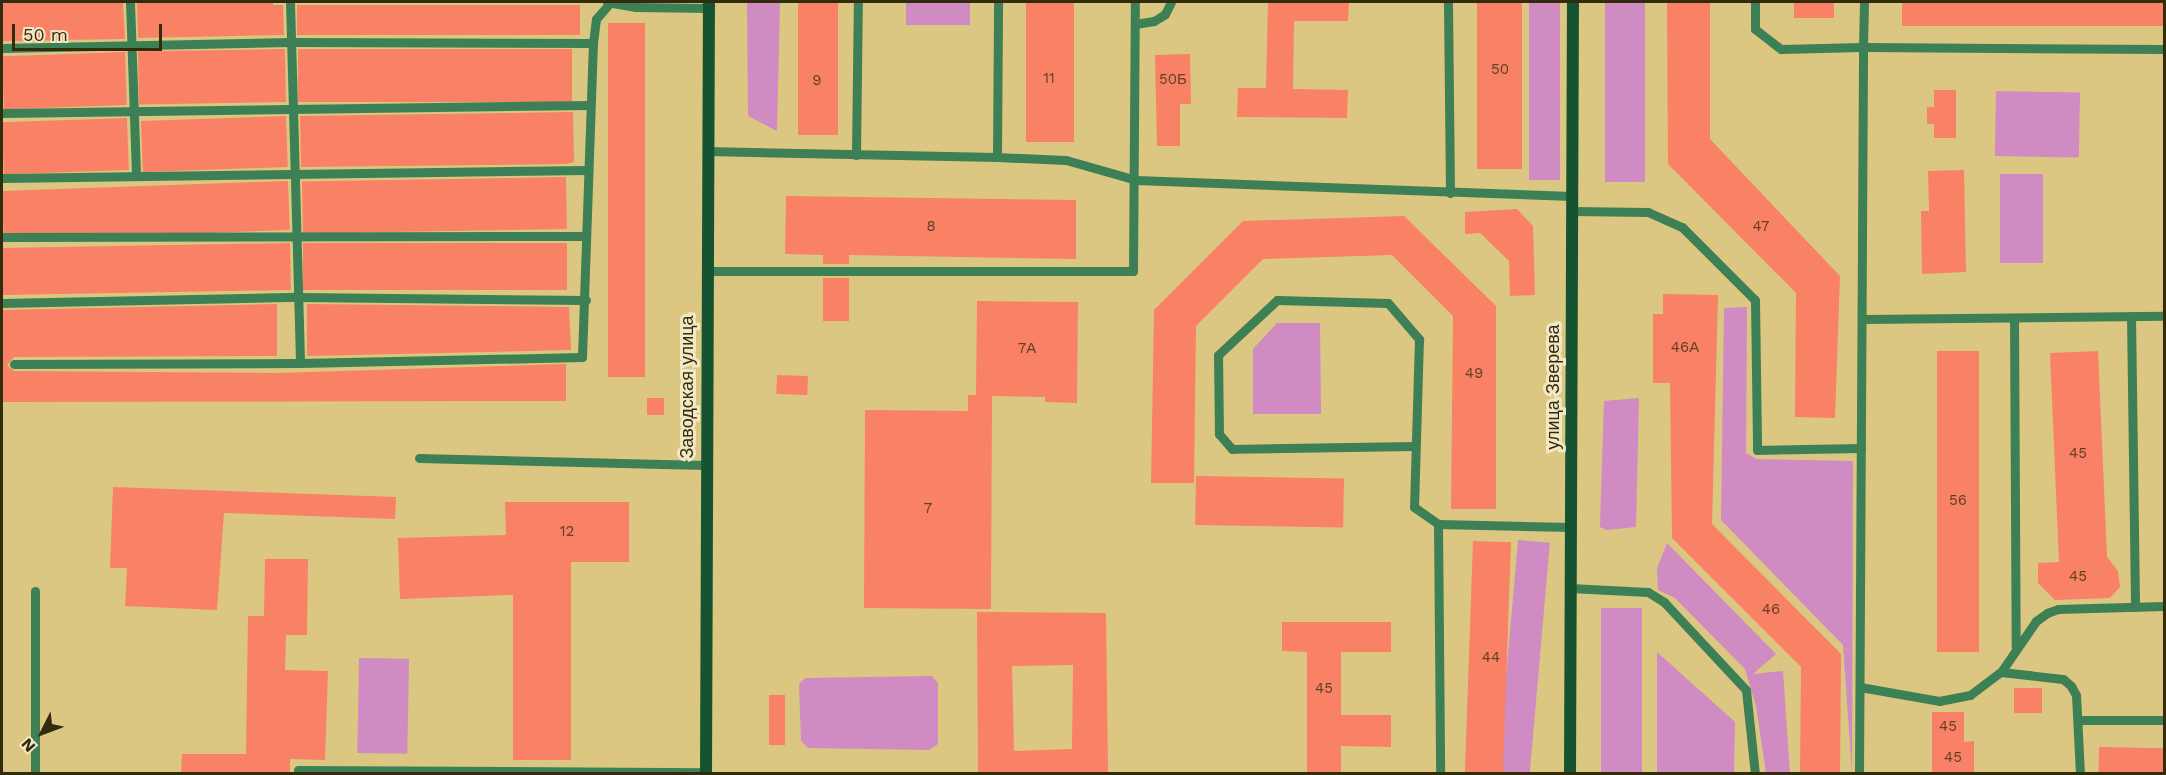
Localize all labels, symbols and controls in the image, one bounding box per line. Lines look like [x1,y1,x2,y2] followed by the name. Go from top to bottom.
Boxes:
[15,12,165,50] scale bar
[23,24,68,45] text: 50 m
[1491,61,1509,79] house number: 50
[1043,70,1055,88] house number: 11
[1159,71,1187,89] house number: 50Б
[812,72,822,90] house number: 9
[926,218,936,236] house number: 8
[1753,218,1769,236] house number: 47
[676,315,698,459] street label: Заводская улица
[1542,324,1564,450] street label: улица Зверева
[1671,339,1699,357] house number: 46А
[1018,340,1036,358] house number: 7А
[1465,365,1483,383] house number: 49
[2069,445,2087,463] house number: 45
[1949,492,1967,510] house number: 56
[924,500,932,518] house number: 7
[560,523,574,541] house number: 12
[2069,568,2087,586] house number: 45
[1762,601,1780,619] house number: 46
[1482,649,1500,667] house number: 44
[1315,680,1333,698] house number: 45
[12,703,72,763] north arrow
[1939,718,1957,736] house number: 45
[17,735,39,756] text: N
[1944,749,1962,767] house number: 45

